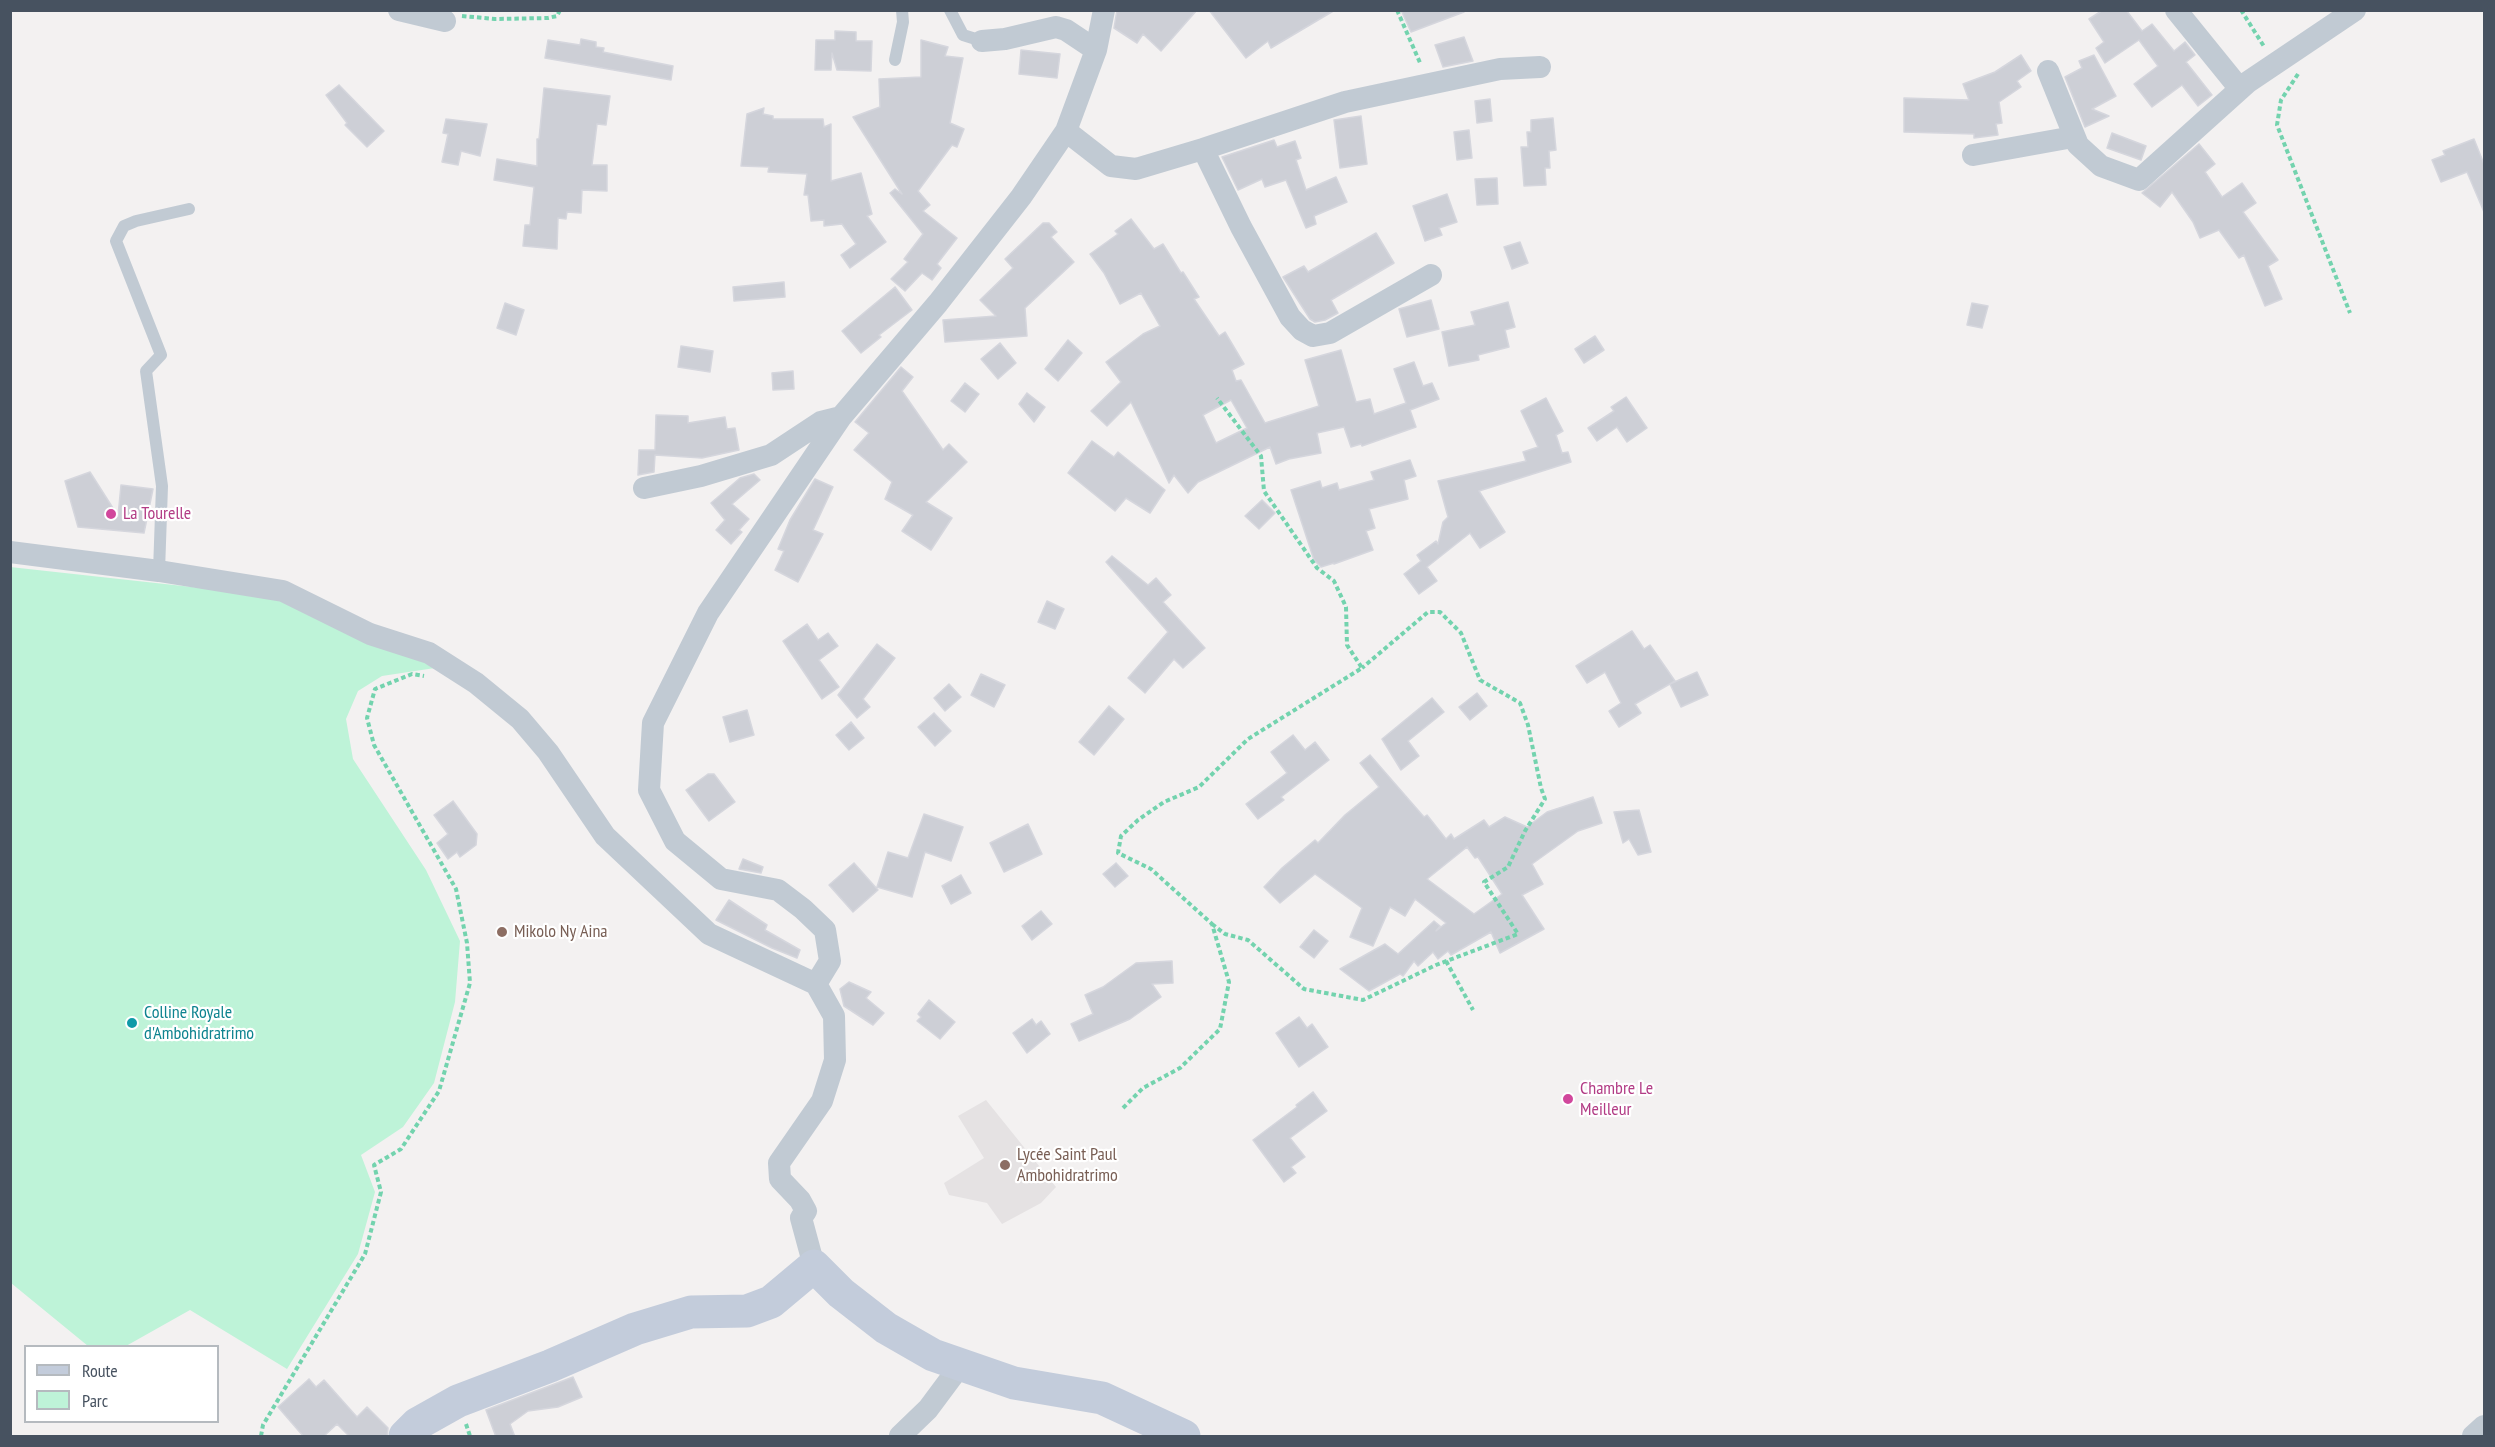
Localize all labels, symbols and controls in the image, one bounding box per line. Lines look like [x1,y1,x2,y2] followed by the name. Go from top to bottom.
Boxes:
[123,503,191,525] place label: La Tourelle
[104,507,118,521] marker: La Tourelle
[514,921,608,943] place label: Mikolo Ny Aina
[495,925,509,939] marker: Mikolo Ny Aina
[144,1002,254,1044] place label: Colline Royale d'Ambohidratrimo
[125,1016,139,1030] marker: Colline Royale d'Ambohidratrimo
[1580,1078,1653,1120] place label: Chambre Le Meilleur
[1561,1092,1575,1106] marker: Chambre Le Meilleur
[1017,1144,1118,1186] place label: Lycée Saint Paul Ambohidratrimo
[998,1158,1012,1172] marker: Lycée Saint Paul Ambohidratrimo
[24,1345,219,1423] legend
[82,1359,118,1382] text: Route
[82,1389,108,1412] text: Parc

